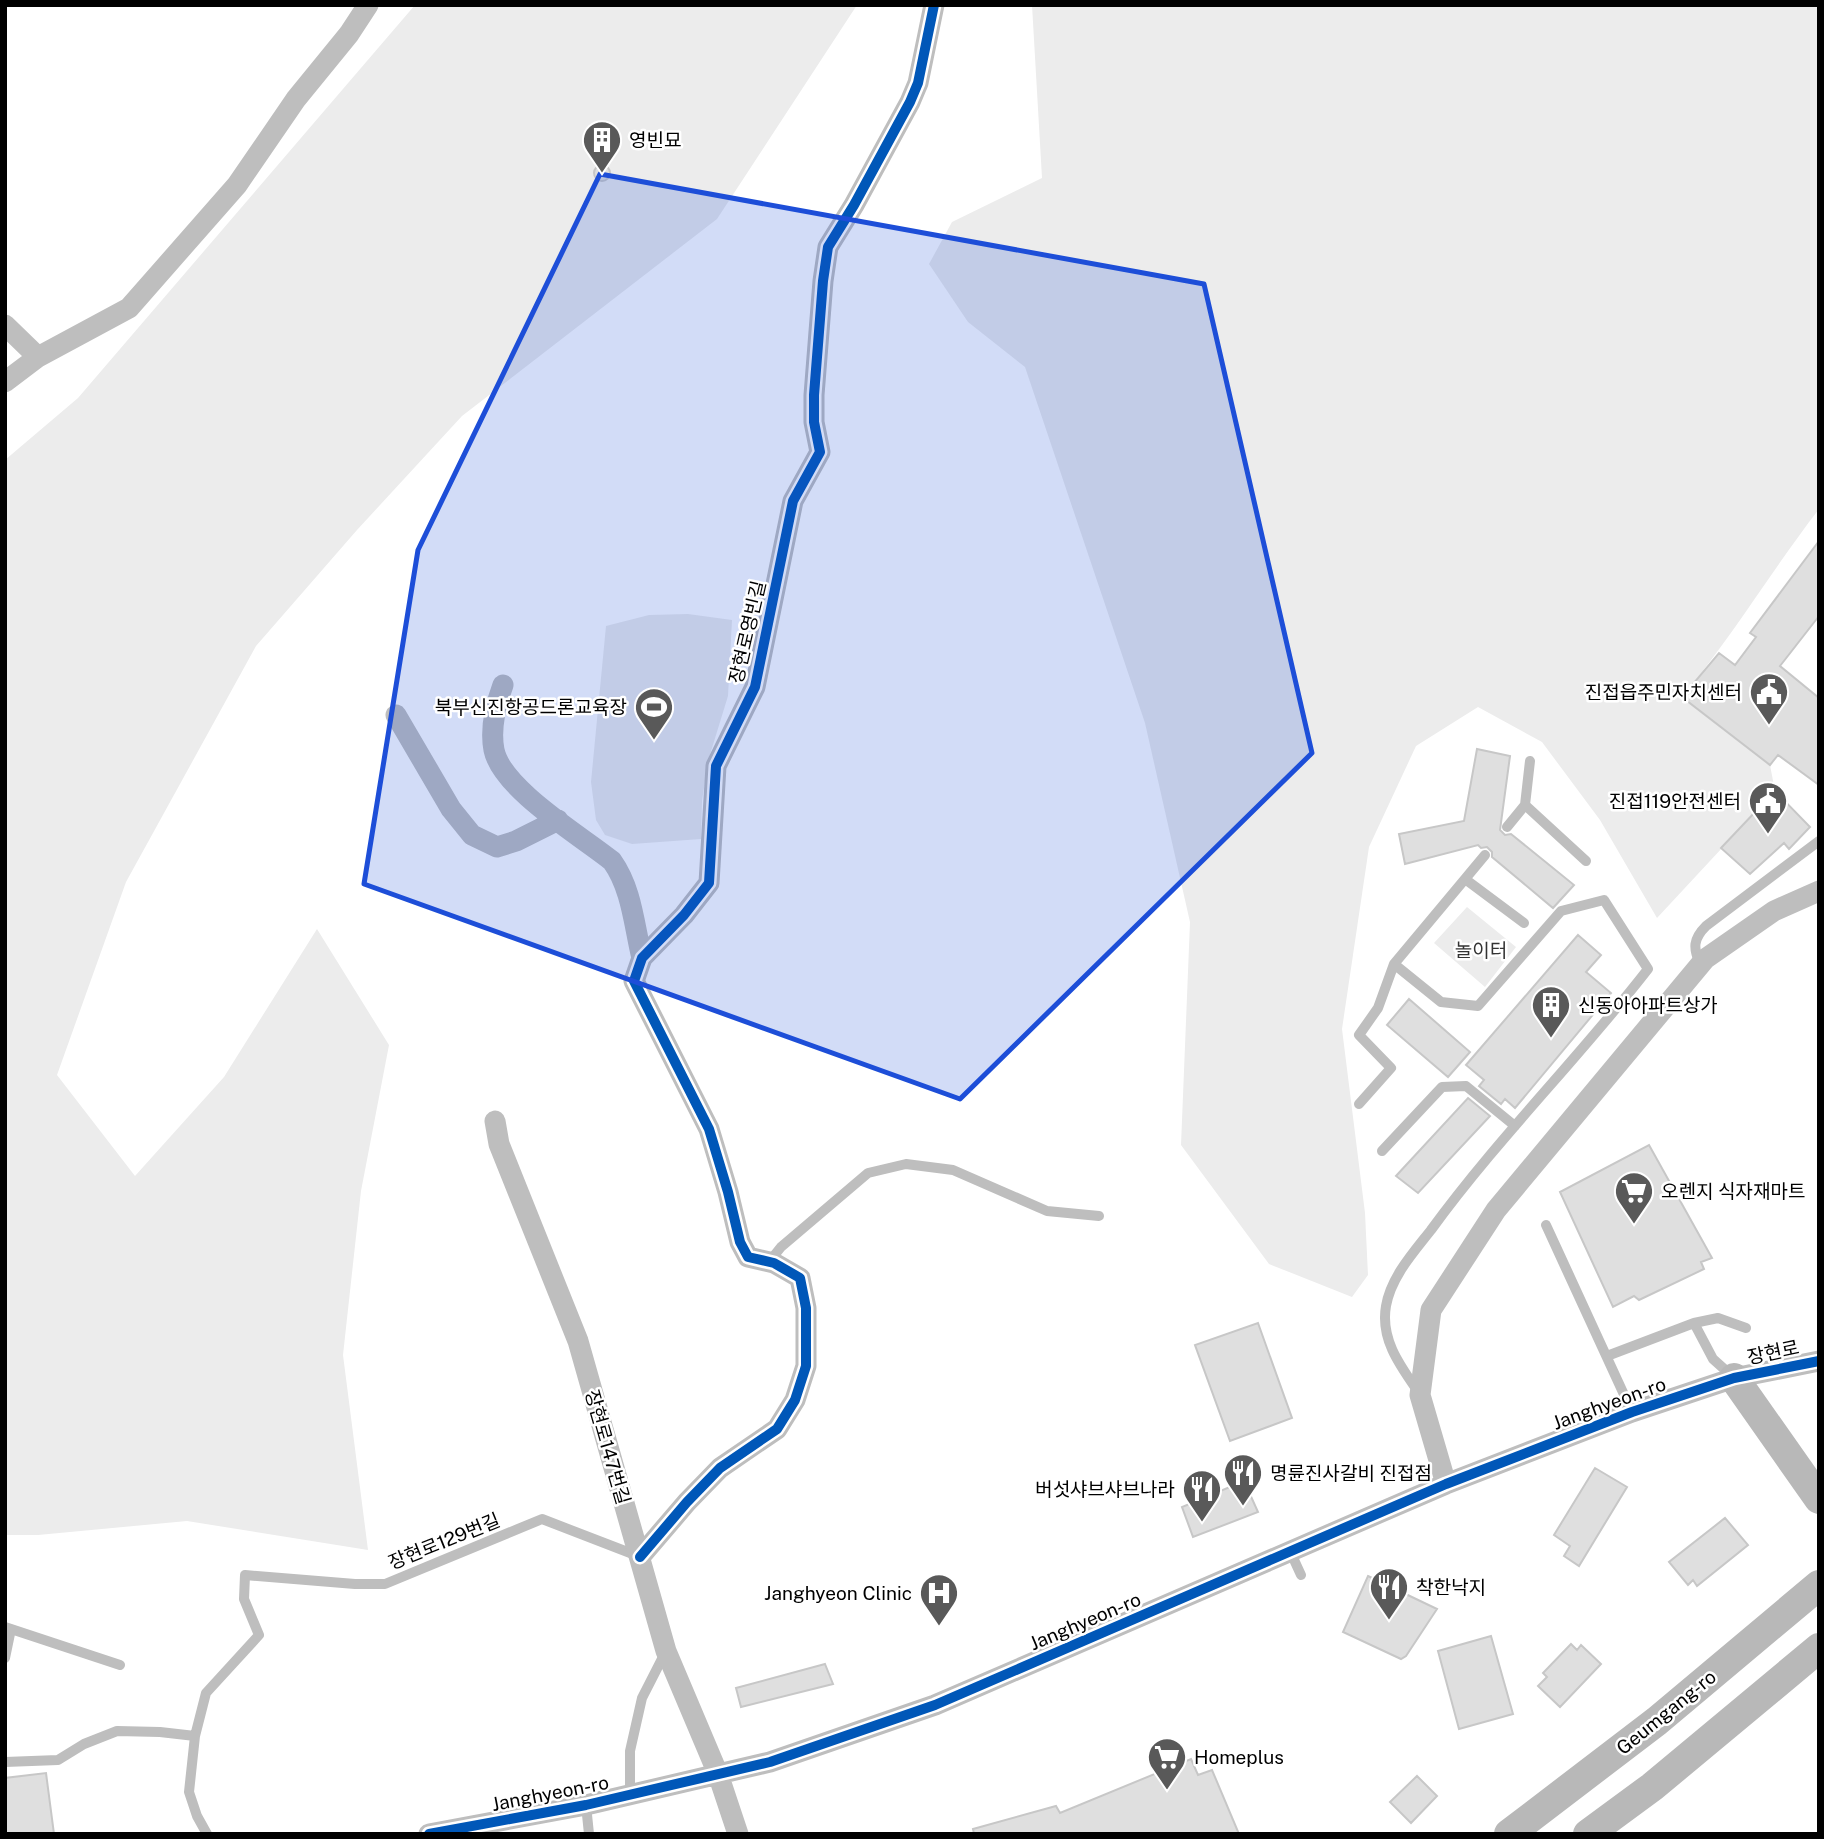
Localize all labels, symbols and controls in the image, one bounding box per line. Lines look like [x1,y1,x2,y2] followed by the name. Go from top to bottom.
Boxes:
[581,119,623,174] building icon: 영빈묘
[629,129,681,151] place label: 영빈묘
[724,578,770,686] street label: 장현로영빈길
[1748,671,1790,726] public building icon: 진접읍주민자치센터
[1585,681,1742,703] place label: 진접읍주민자치센터
[633,686,675,741] sports icon: 북부신진항공드론교육장
[435,696,627,718] place label: 북부신진항공드론교육장
[1747,780,1789,835] public building icon: 진접119안전센터
[1609,790,1741,812] place label: 진접119안전센터
[1455,939,1507,961] park label: 놀이터
[1530,984,1572,1039] building icon: 신동아아파트상가
[1578,994,1718,1016] place label: 신동아아파트상가
[1613,1170,1655,1225] supermarket icon: 오렌지 식자재마트
[1661,1180,1805,1202] place label: 오렌지 식자재마트
[1745,1336,1801,1368] street label: 장현로
[1549,1372,1669,1434] street label: Janghyeon-ro
[581,1387,635,1507] street label: 장현로147번길
[1222,1452,1264,1507] restaurant icon: 명륜진사갈비 진접점
[1270,1462,1432,1484] place label: 명륜진사갈비 진접점
[1181,1468,1223,1523] restaurant icon: 버섯샤브샤브나라
[1035,1478,1175,1500] place label: 버섯샤브샤브나라
[385,1509,503,1573] street label: 장현로129번길
[1368,1566,1410,1621] restaurant icon: 착한낙지
[918,1572,960,1627] hospital icon: Janghyeon Clinic
[1416,1576,1486,1598] place label: 착한낙지
[764,1582,912,1604] place label: Janghyeon Clinic
[1026,1588,1144,1654] street label: Janghyeon-ro
[1612,1665,1720,1759] street label: Geumgang-ro
[1146,1736,1188,1791] supermarket icon: Homeplus
[1194,1746,1284,1768] place label: Homeplus
[490,1771,610,1815] street label: Janghyeon-ro

